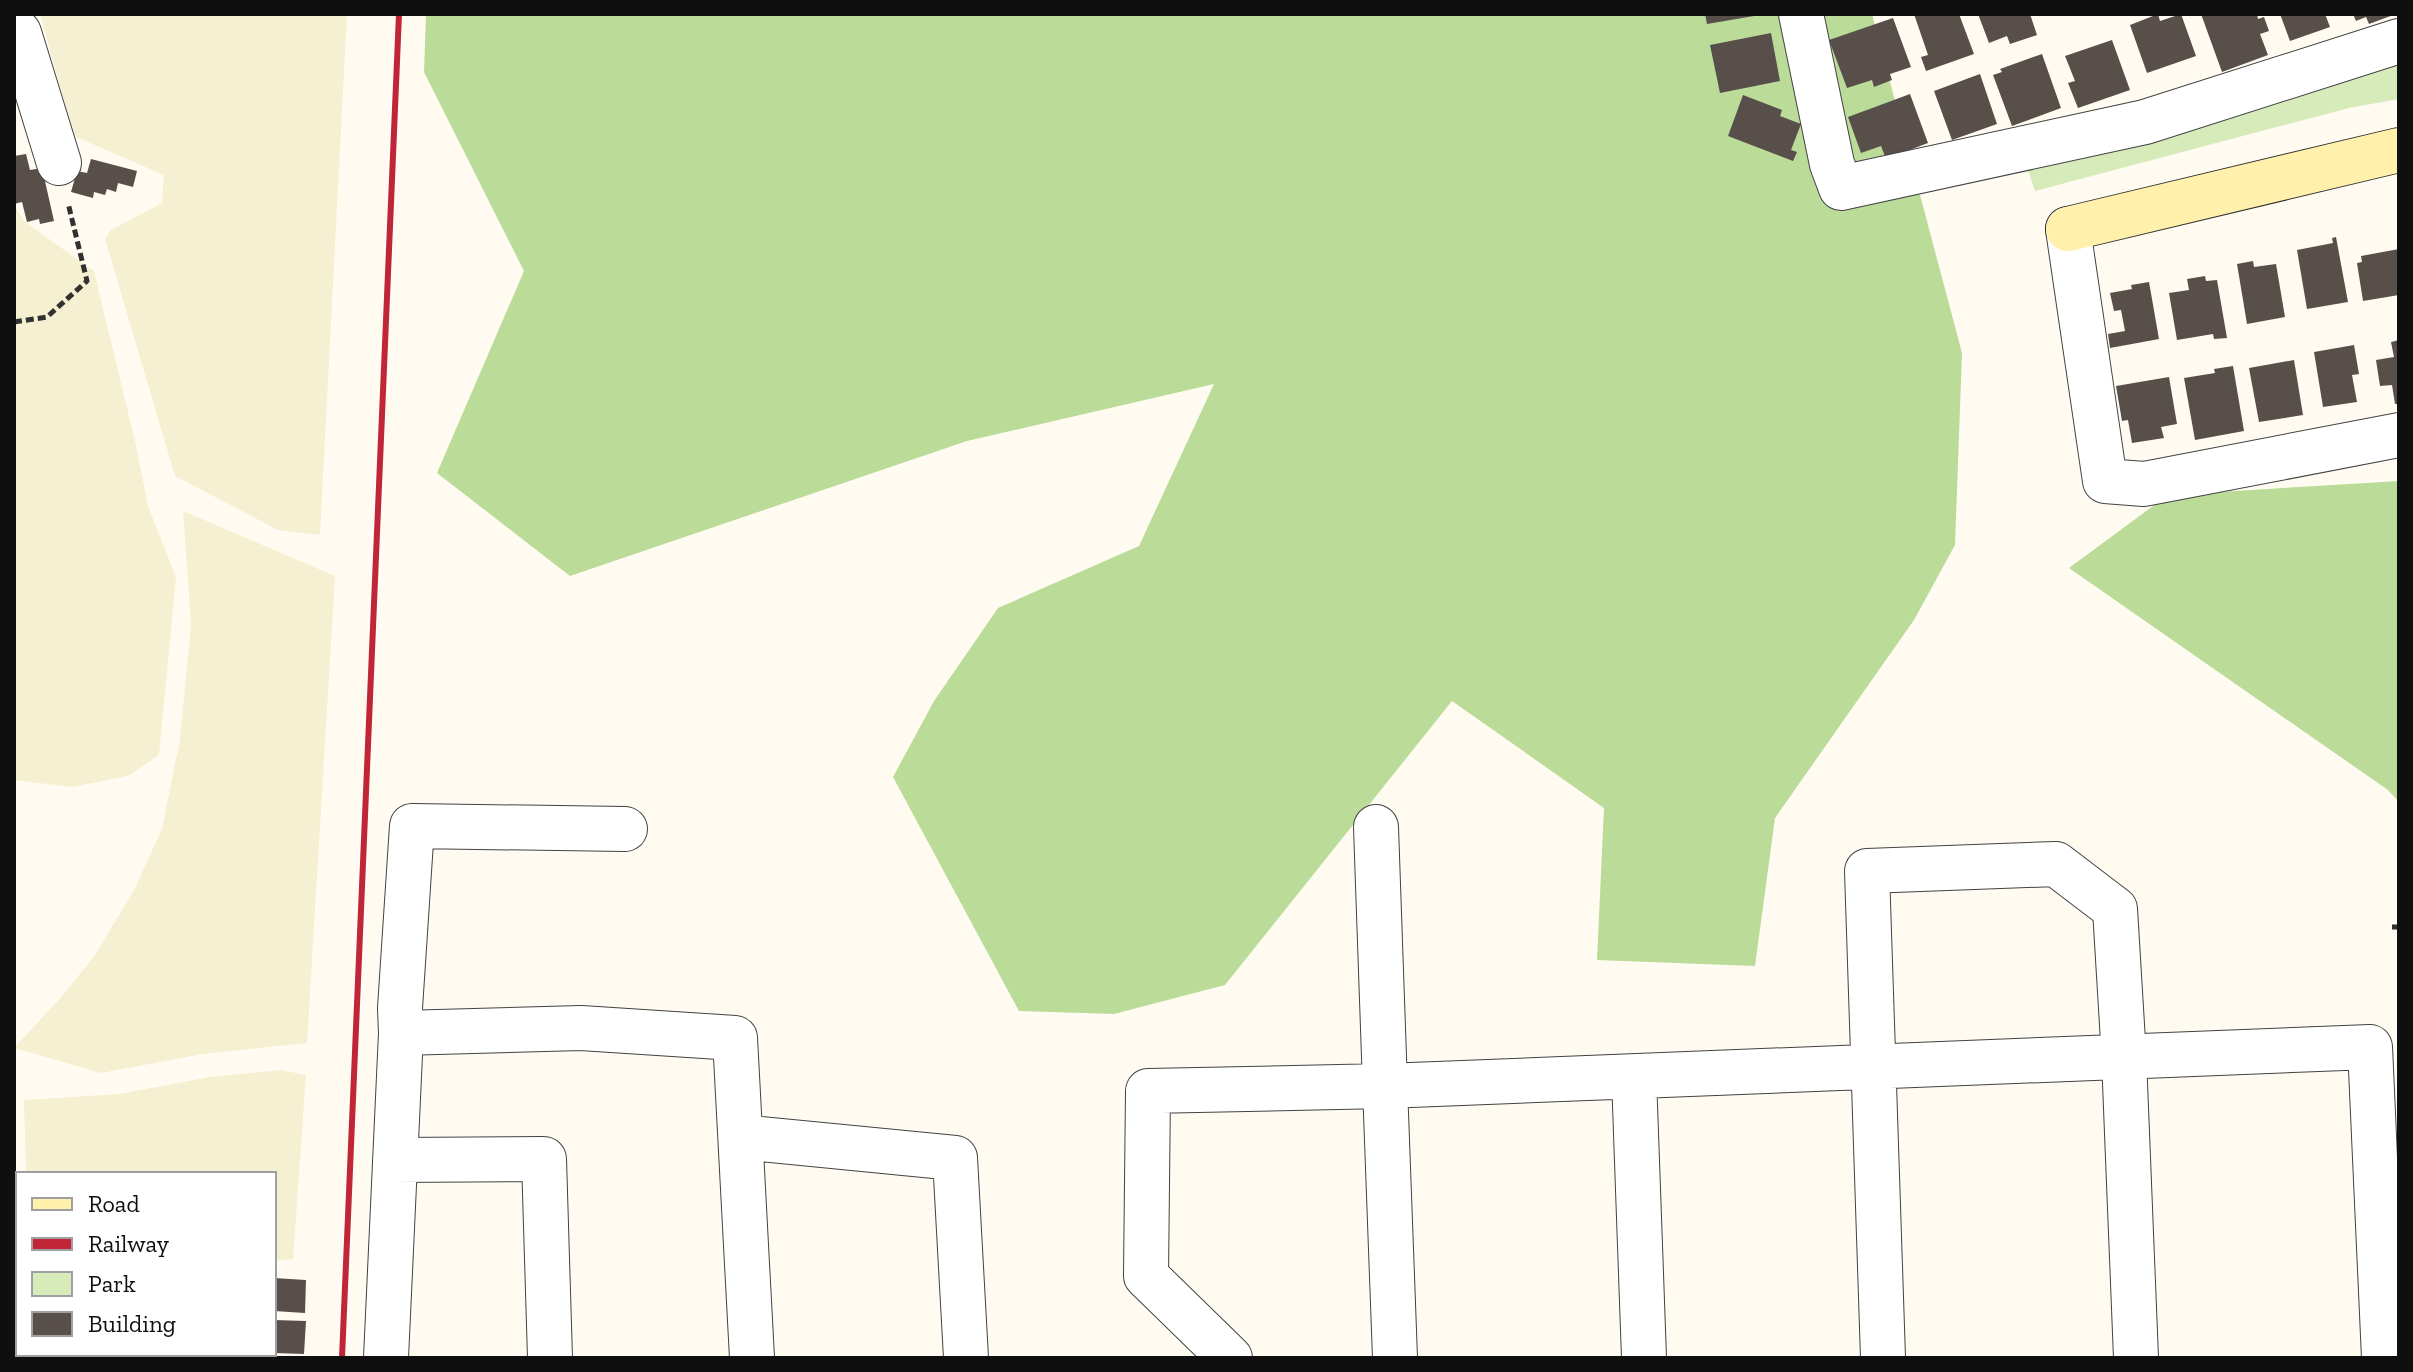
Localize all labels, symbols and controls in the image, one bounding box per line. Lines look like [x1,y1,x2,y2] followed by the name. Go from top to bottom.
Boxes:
[16,1172,276,1356] legend
[88,1189,140,1218] text: Road
[88,1229,170,1258] text: Railway
[88,1269,136,1298] text: Park
[88,1309,176,1338] text: Building

